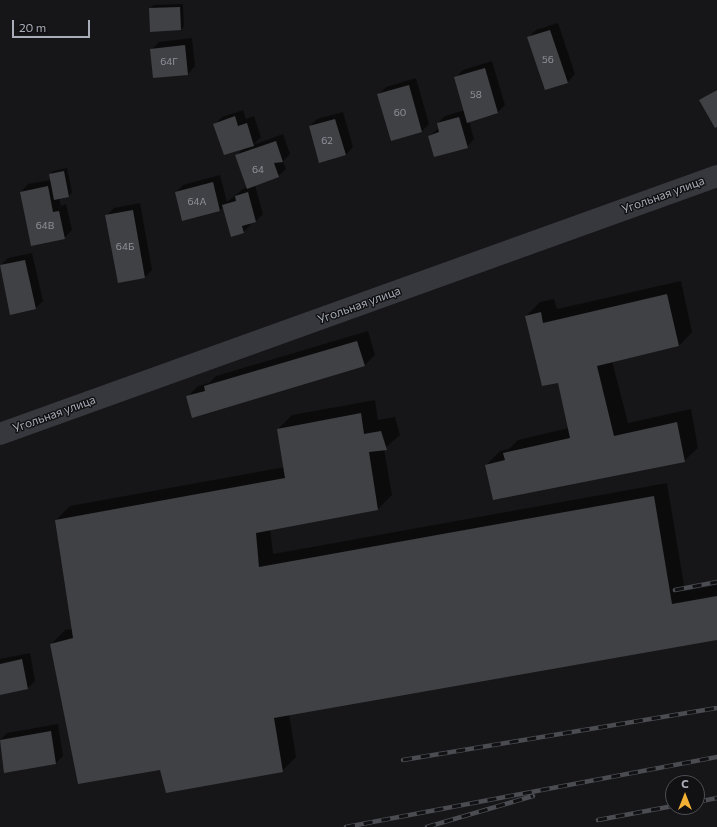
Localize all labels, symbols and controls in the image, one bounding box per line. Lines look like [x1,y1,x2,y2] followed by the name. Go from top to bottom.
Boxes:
[14,12,92,38] scale bar
[19,20,46,34] text: 20 m
[542,54,554,66] house number: 56
[160,56,178,68] house number: 64Г
[470,89,482,101] house number: 58
[394,107,406,119] house number: 60
[321,135,333,147] house number: 62
[252,164,264,176] house number: 64
[620,173,706,217] street label: Угольная улица
[188,196,206,208] house number: 64А
[36,220,54,232] house number: 64В
[116,241,134,253] house number: 64Б
[316,283,402,327] street label: Угольная улица
[11,392,97,436] street label: Угольная улица
[665,775,705,815] north arrow
[681,777,689,790] text: С

